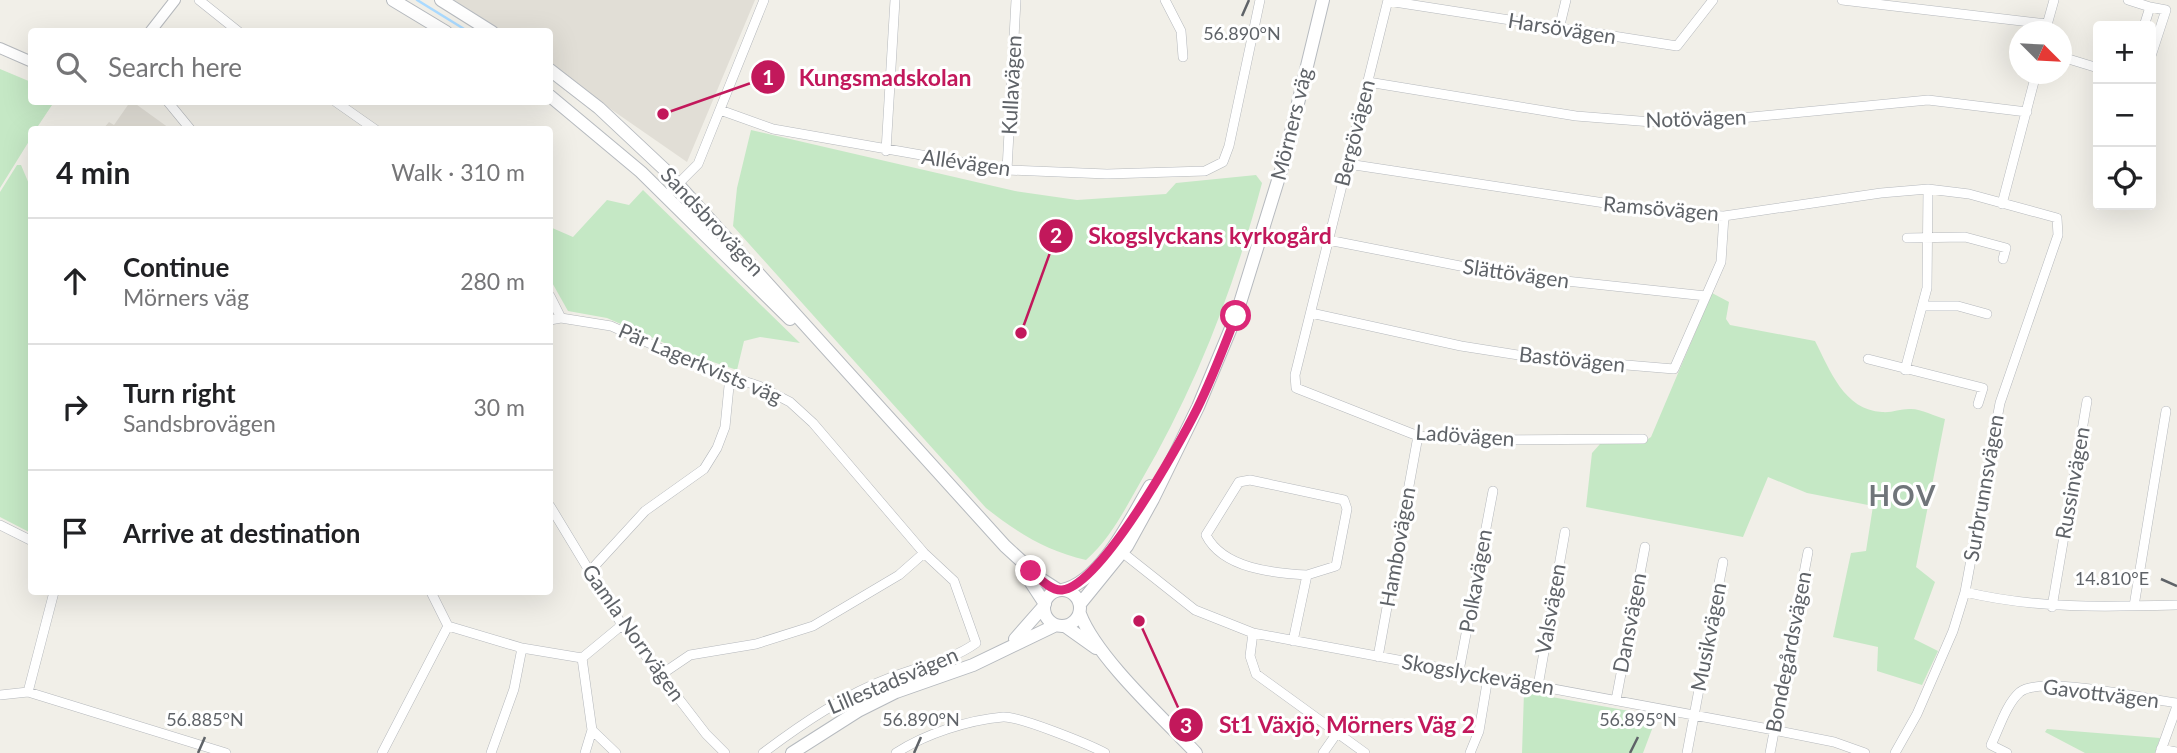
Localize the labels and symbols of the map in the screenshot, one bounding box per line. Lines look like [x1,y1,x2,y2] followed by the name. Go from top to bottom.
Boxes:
[1506,7,1618,48] street label: Harsövägen
[2009,21,2072,84] north arrow
[1203,22,1281,44] text: 56.890°N
[995,34,1026,135] street label: Kullavägen
[750,55,986,99] callout: Kungsmadskolan
[799,63,971,91] text: Kungsmadskolan
[762,64,774,89] text: 1
[1264,65,1317,182] street label: Mörners väg
[1328,77,1379,188] street label: Bergövägen
[1645,103,1747,132] street label: Notövägen
[920,143,1012,180] street label: Allévägen
[656,161,770,280] street label: Sandsbrovägen
[1602,190,1720,225] street label: Ramsövägen
[1039,214,1345,258] callout: Skogslyckans kyrkogård
[1088,221,1332,249] text: Skogslyckans kyrkogård
[1050,222,1062,247] text: 2
[1461,253,1571,292] street label: Slättövägen
[1220,300,1251,331] route start
[615,317,786,408] street label: Pär Lagerkvists väg
[1518,341,1626,377] street label: Bastövägen
[1957,412,2008,563] street label: Surbrunnsvägen
[1415,419,1515,450] street label: Ladövägen
[2049,425,2094,541] street label: Russinvägen
[1869,478,1938,512] district label: HOV
[1374,485,1419,609] street label: Hambovägen
[1453,527,1496,634] street label: Polkavägen
[1015,555,1046,586] route end
[578,559,691,705] street label: Gamla Norrvägen
[1529,561,1570,656] street label: Valsvägen
[2075,567,2149,589] text: 14.810°E
[1760,569,1815,734] street label: Bondegårdsvägen
[1607,571,1650,675] street label: Dansvägen
[1685,580,1730,693] street label: Musikvägen
[823,641,961,718] street label: Lillestadsvägen
[1400,648,1556,699] street label: Skogslyckevägen
[2042,673,2161,712] street label: Gavottvägen
[1169,703,1490,747] callout: St1 Växjö, Mörners Väg 2
[166,708,244,730] text: 56.885°N
[882,708,960,730] text: 56.890°N
[1599,708,1677,730] text: 56.895°N
[1219,710,1475,738] text: St1 Växjö, Mörners Väg 2
[1180,712,1192,737] text: 3

